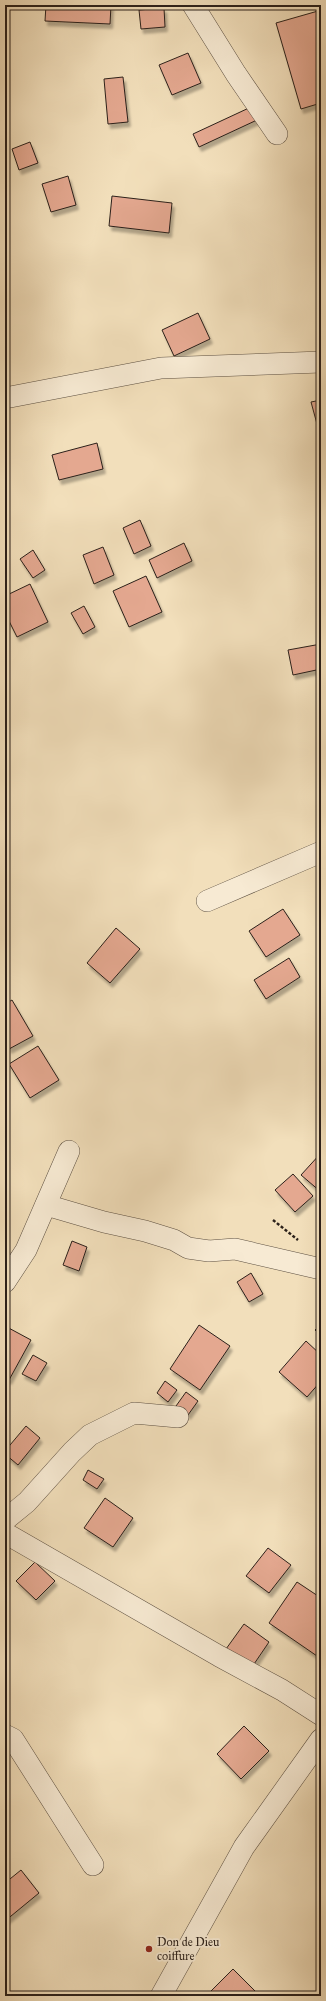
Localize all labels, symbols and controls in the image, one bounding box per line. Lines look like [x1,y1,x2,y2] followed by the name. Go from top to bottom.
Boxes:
[157,1935,220,1963] place label: Don de Dieu coiffure
[144,1944,154,1954] marker: Don de Dieu coiffure

